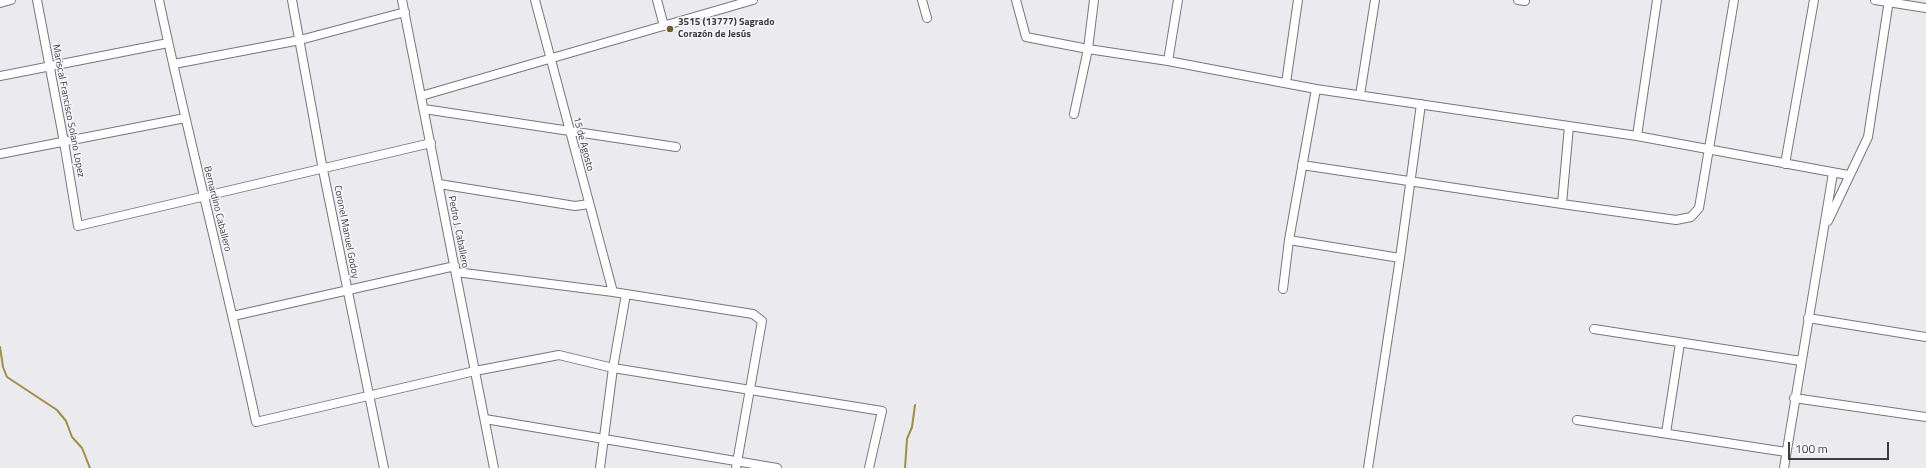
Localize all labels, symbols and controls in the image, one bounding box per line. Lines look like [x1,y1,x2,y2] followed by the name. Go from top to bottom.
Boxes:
[678,17,774,40] place label: 3515 (13777) Sagrado Corazón de Jesús
[665,24,675,34] marker: 3515 (13777) Sagrado Corazón de Jesús
[49,43,87,179] street label: Mariscal Francisco Solano Lopez
[570,116,596,172] street label: 15 de Agosto
[201,165,233,253] street label: Bernardino Caballero
[331,184,361,280] street label: Coronel Manuel Godoy
[445,195,471,269] street label: Pedro J. Caballero
[1790,434,1891,460] scale bar
[1795,439,1828,458] text: 100 m

